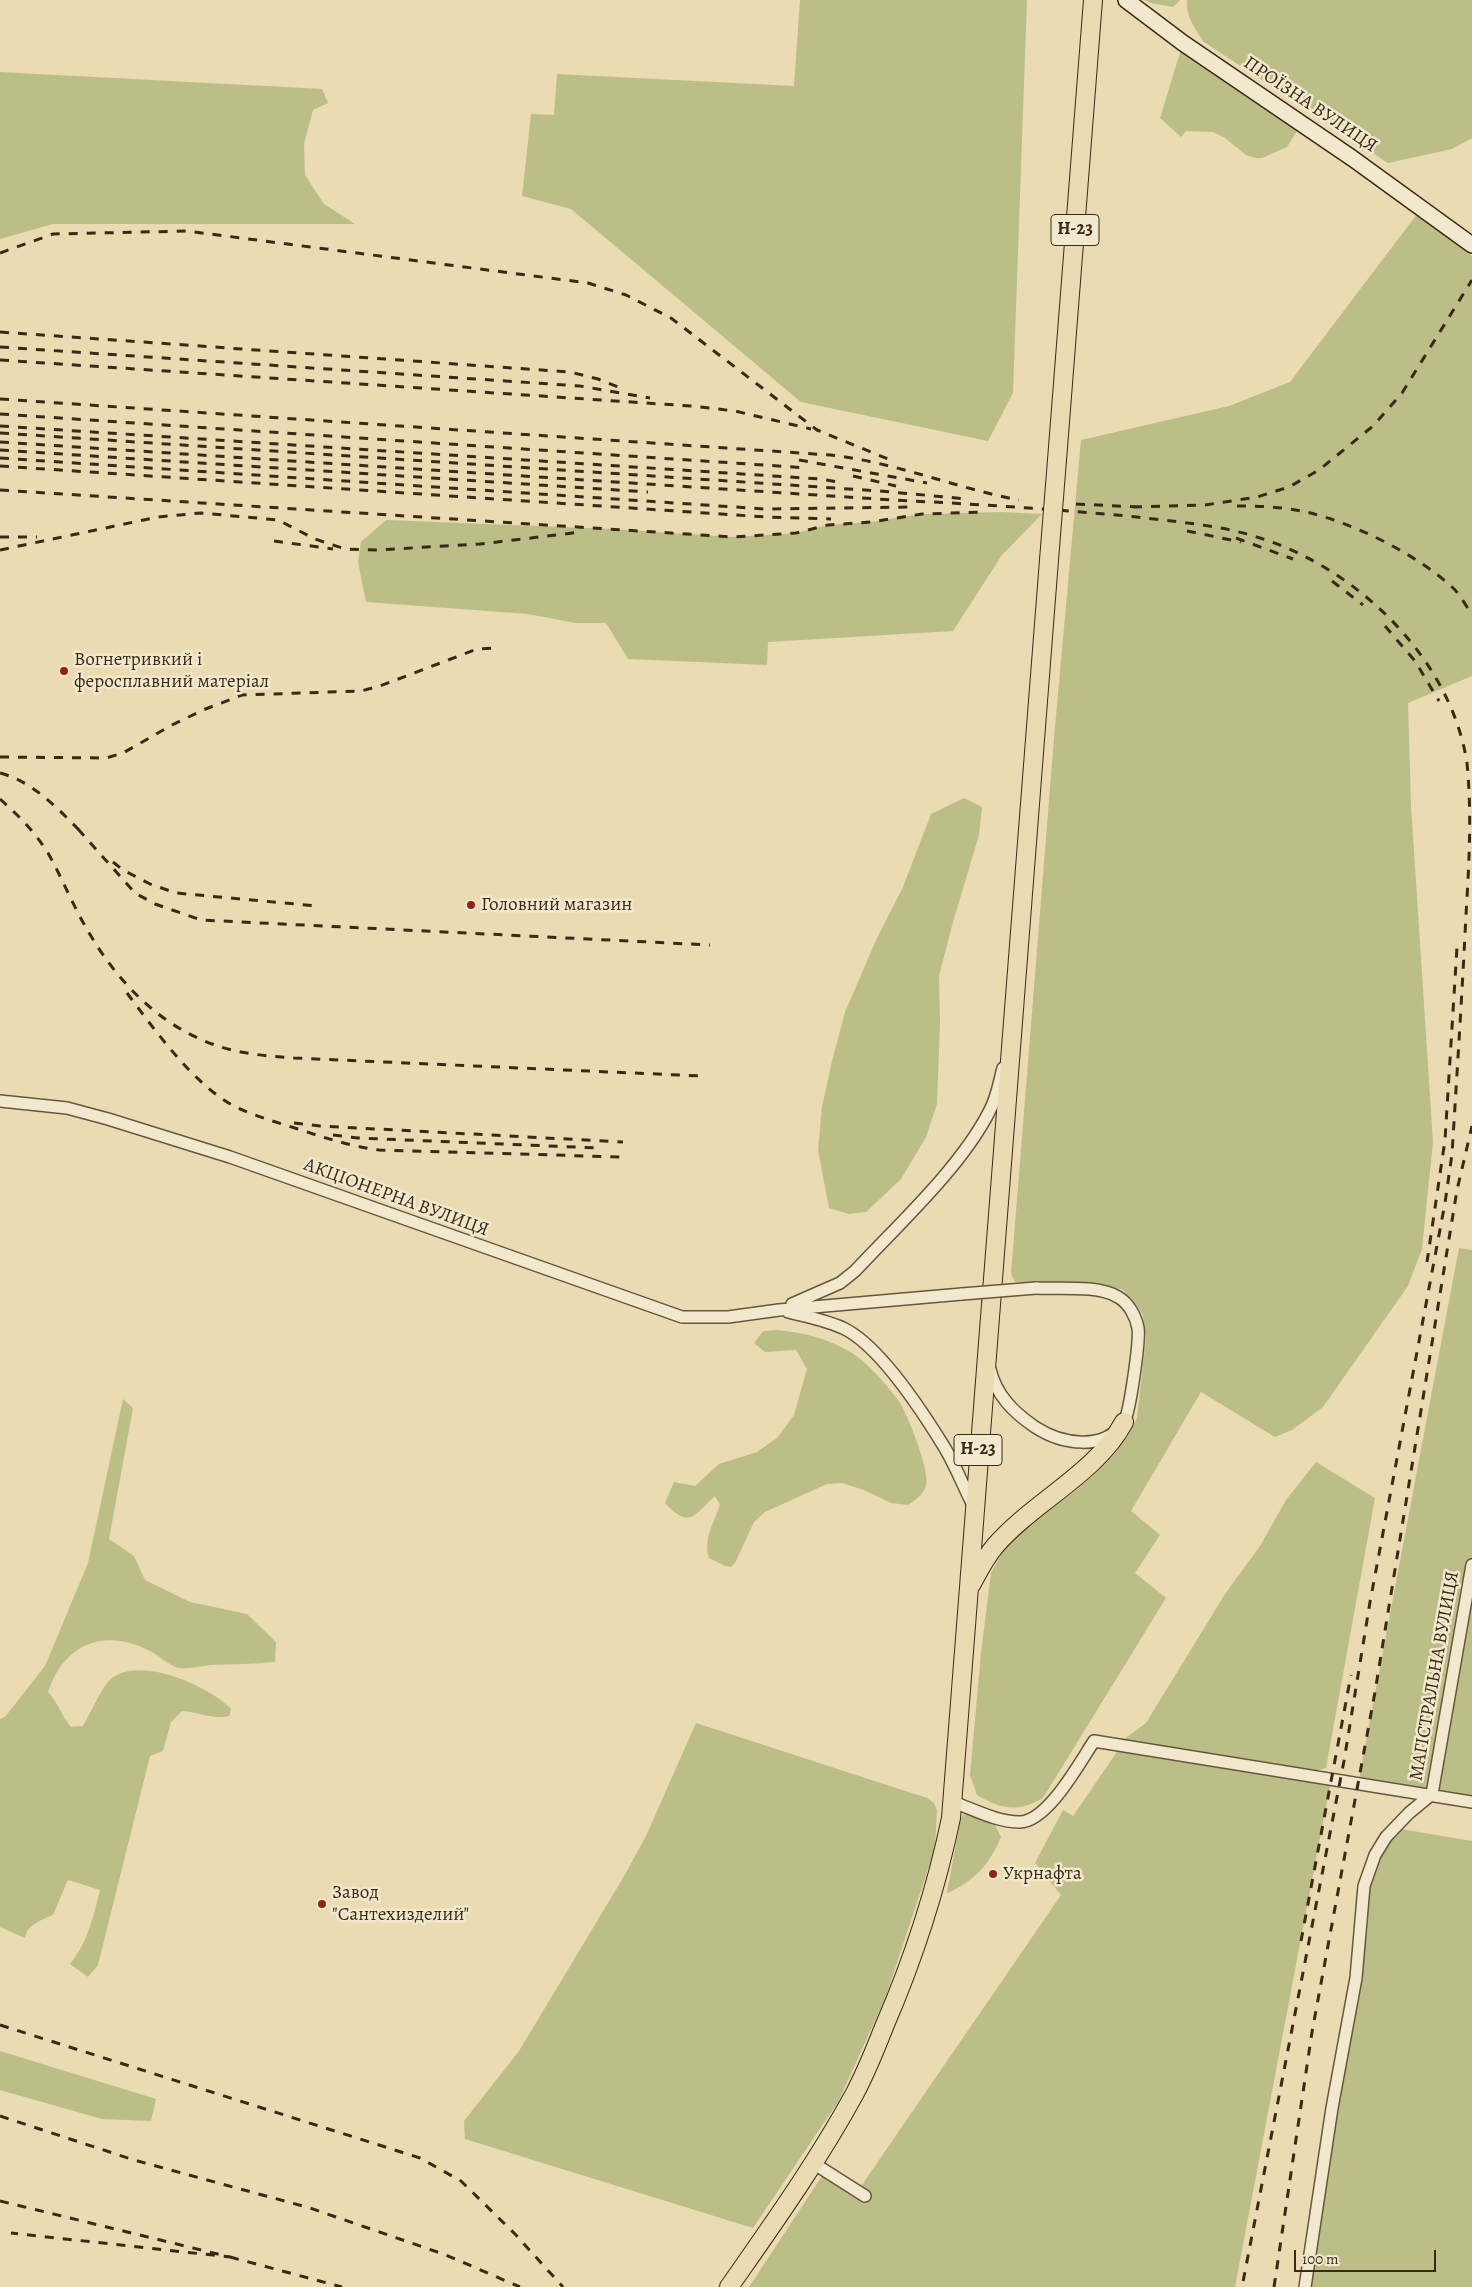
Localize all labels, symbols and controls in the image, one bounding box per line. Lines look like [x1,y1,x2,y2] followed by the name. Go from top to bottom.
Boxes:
[1239,52,1381,158] street label: ПРОЇЗНА ВУЛИЦЯ
[1051,214,1099,246] road number: Н-23
[74,649,269,693] place label: Вогнетривкий і феросплавний матеріал
[58,665,70,677] marker: Вогнетривкий і феросплавний матеріал
[481,894,632,916] place label: Головний магазин
[465,899,477,911] marker: Головний магазин
[300,1154,492,1242] street label: АКЦІОНЕРНА ВУЛИЦЯ
[954,1434,1002,1466] road number: Н-23
[1405,1569,1465,1783] street label: МАГІСТРАЛЬНА ВУЛИЦЯ
[1003,1863,1082,1885] place label: Укрнафта
[987,1868,999,1880] marker: Укрнафта
[332,1882,469,1926] place label: Завод "Сантехизделий"
[316,1898,328,1910] marker: Завод "Сантехизделий"
[1297,2240,1440,2272] scale bar
[1302,2249,1339,2269] text: 100 m

